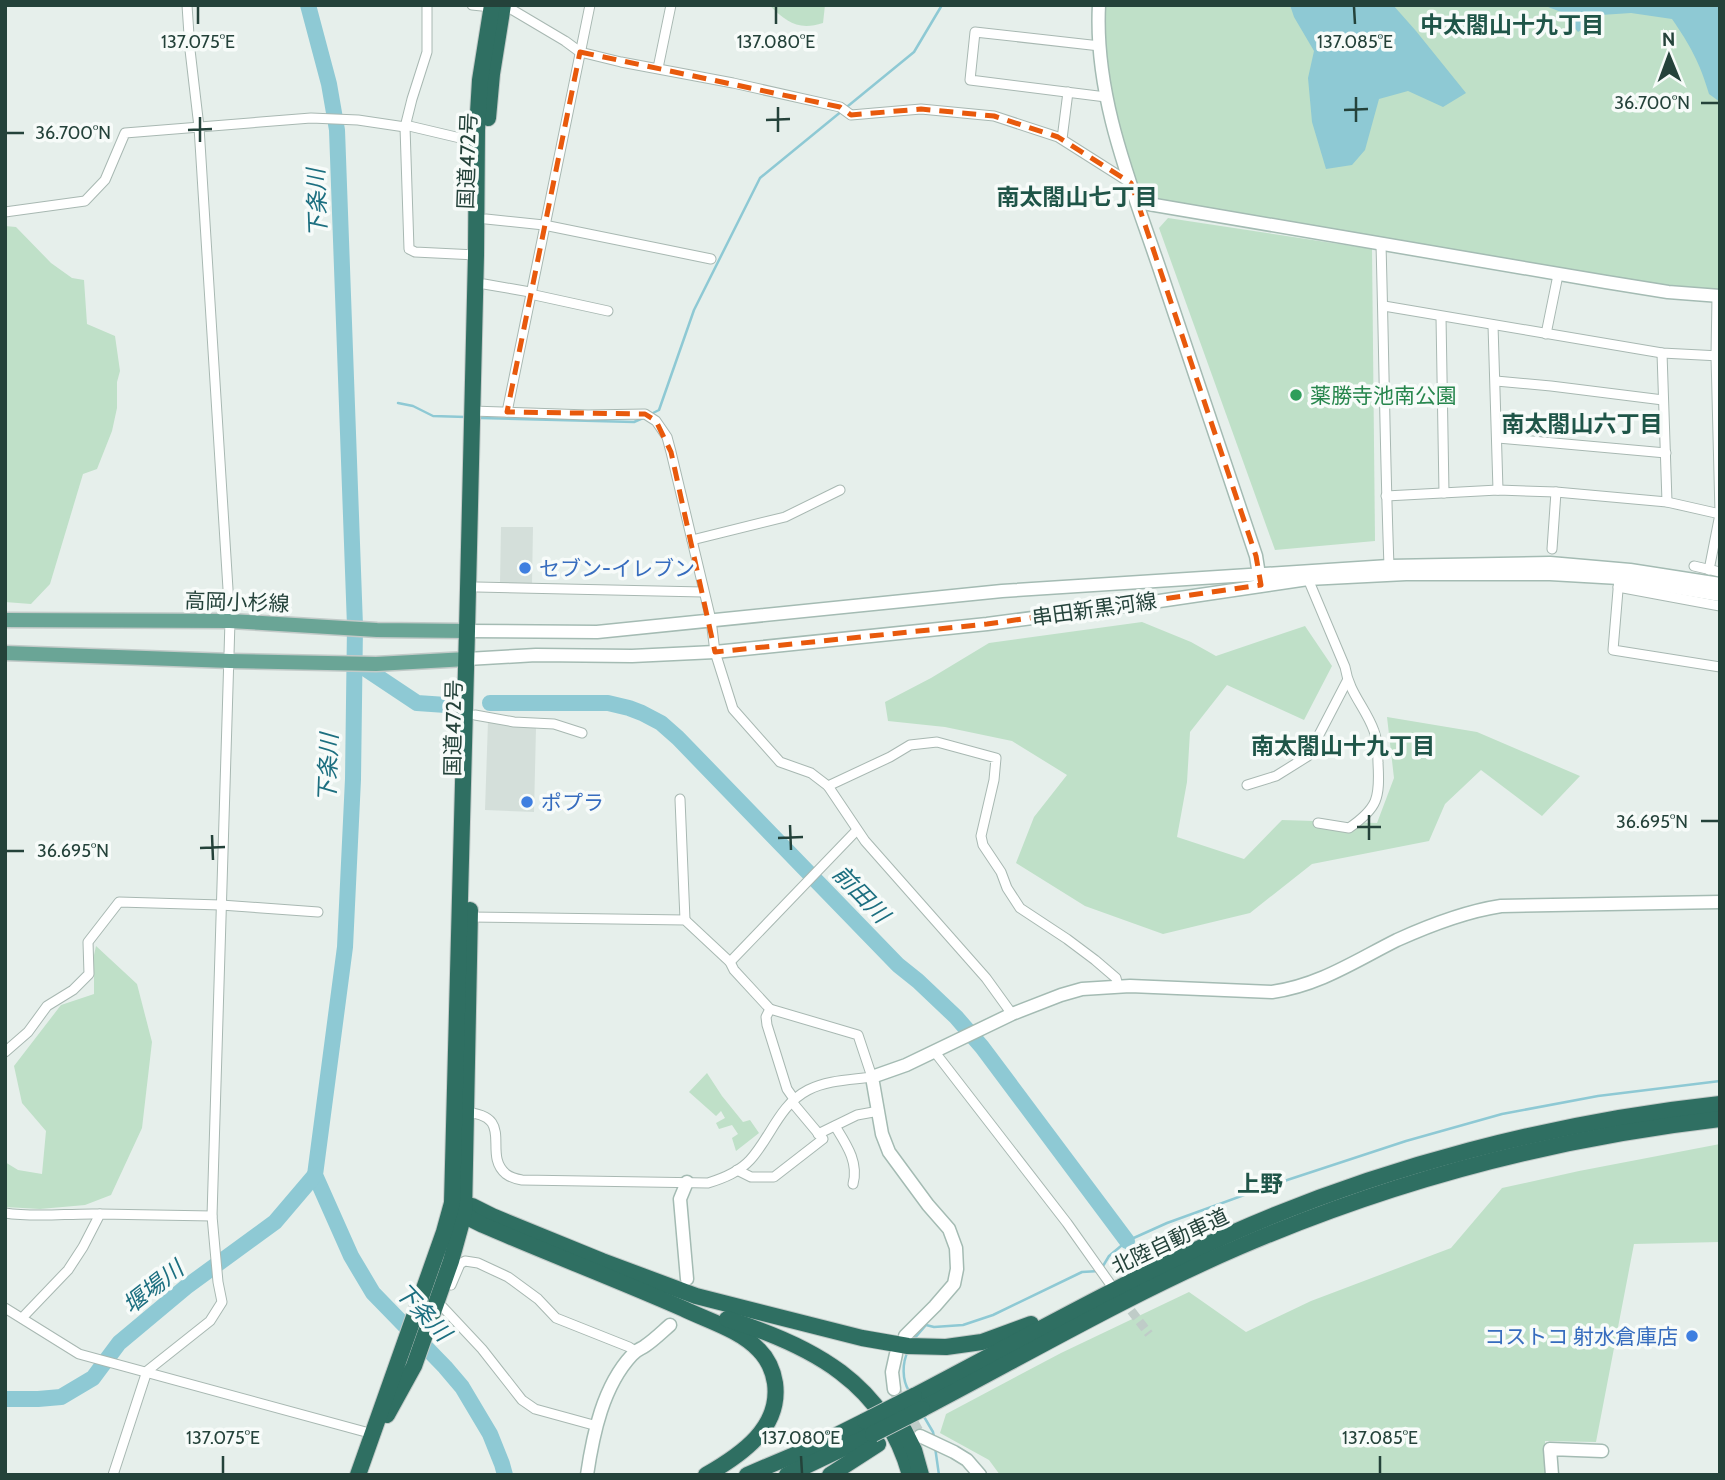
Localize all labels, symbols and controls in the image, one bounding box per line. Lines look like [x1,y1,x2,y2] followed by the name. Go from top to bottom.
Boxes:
[1420,11,1604,39] district label: 中太閤山十九丁目
[1634,21,1704,91] north arrow
[1662,28,1676,51] text: N
[161,31,235,53] text: 137.075°E
[737,31,815,53] text: 137.080°E
[1317,31,1393,53] text: 137.085°E
[1614,92,1690,114] text: 36.700°N
[453,112,481,210] street label: 国道472号
[35,122,111,144] text: 36.700°N
[302,165,332,238] water label: 下条川
[997,183,1158,211] district label: 南太閤山七丁目
[1310,383,1457,408] place label: 薬勝寺池南公園
[1288,387,1304,403] marker: 薬勝寺池南公園
[1502,410,1663,438] district label: 南太閤山六丁目
[539,556,695,581] place label: セブン-イレブン
[517,560,533,576] marker: セブン-イレブン
[184,588,290,616] street label: 高岡小杉線
[1030,588,1158,630] street label: 串田新黒河線
[440,679,466,777] street label: 国道472号
[313,730,343,803] water label: 下条川
[1251,732,1435,760] district label: 南太閤山十九丁目
[541,790,604,815] place label: ポプラ
[519,794,535,810] marker: ポプラ
[1616,811,1688,833] text: 36.695°N
[37,840,109,862] text: 36.695°N
[827,859,897,931] water label: 前田川
[1237,1170,1283,1198] district label: 上野
[1108,1203,1232,1279] street label: 北陸自動車道
[117,1253,191,1319] water label: 堰場川
[389,1277,459,1349] water label: 下条川
[1484,1324,1678,1349] place label: コストコ 射水倉庫店
[1684,1328,1700,1344] marker: コストコ 射水倉庫店
[186,1427,260,1449] text: 137.075°E
[762,1427,840,1449] text: 137.080°E
[1342,1427,1418,1449] text: 137.085°E

